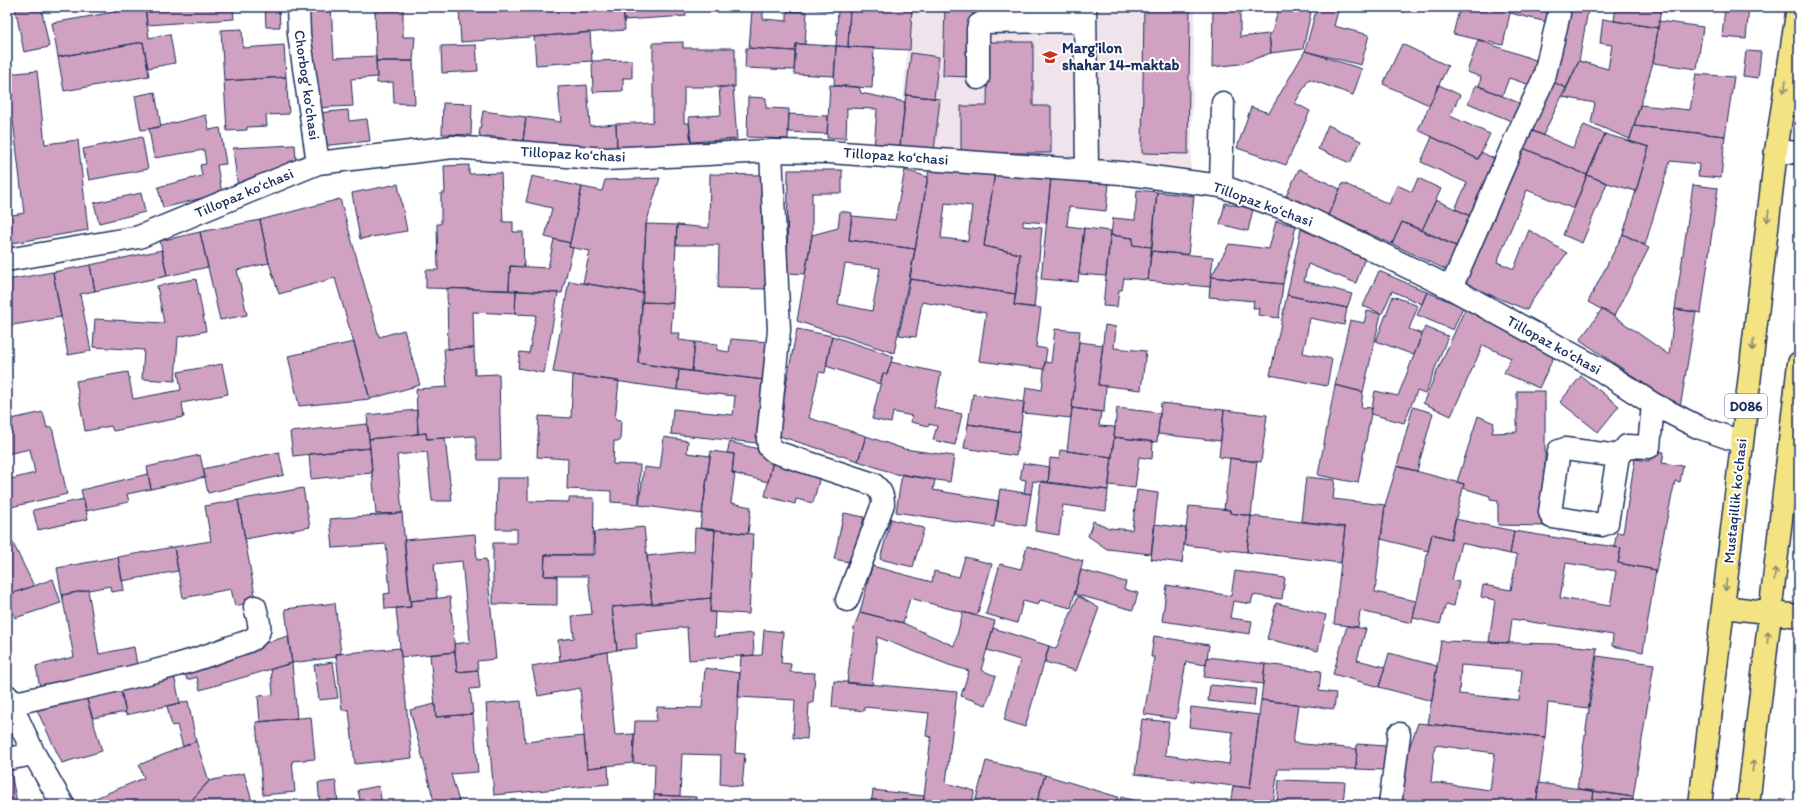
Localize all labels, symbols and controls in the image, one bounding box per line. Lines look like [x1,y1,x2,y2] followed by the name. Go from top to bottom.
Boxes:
[290,29,324,141] street label: Chorbogʻ koʻchasi
[1062,39,1180,74] place label: Marg'ilon shahar 14-maktab
[1041,48,1059,66] school or university icon: Marg'ilon shahar 14-maktab
[1781,80,1789,93] one-way arrow
[520,142,626,166] street label: Tillopaz koʻchasi
[843,143,949,169] street label: Tillopaz koʻchasi
[192,164,296,222] street label: Tillopaz koʻchasi
[1210,178,1316,230] street label: Tillopaz koʻchasi
[1764,209,1772,222] one-way arrow
[1504,312,1604,378] street label: Tillopaz koʻchasi
[1749,338,1757,351] one-way arrow
[1725,394,1767,418] road number: D086
[1719,438,1751,564] street label: Mustaqillik koʻchasi
[1771,568,1779,581] one-way arrow
[1722,579,1730,592] one-way arrow
[1764,631,1772,644] one-way arrow
[1749,760,1756,773] one-way arrow

